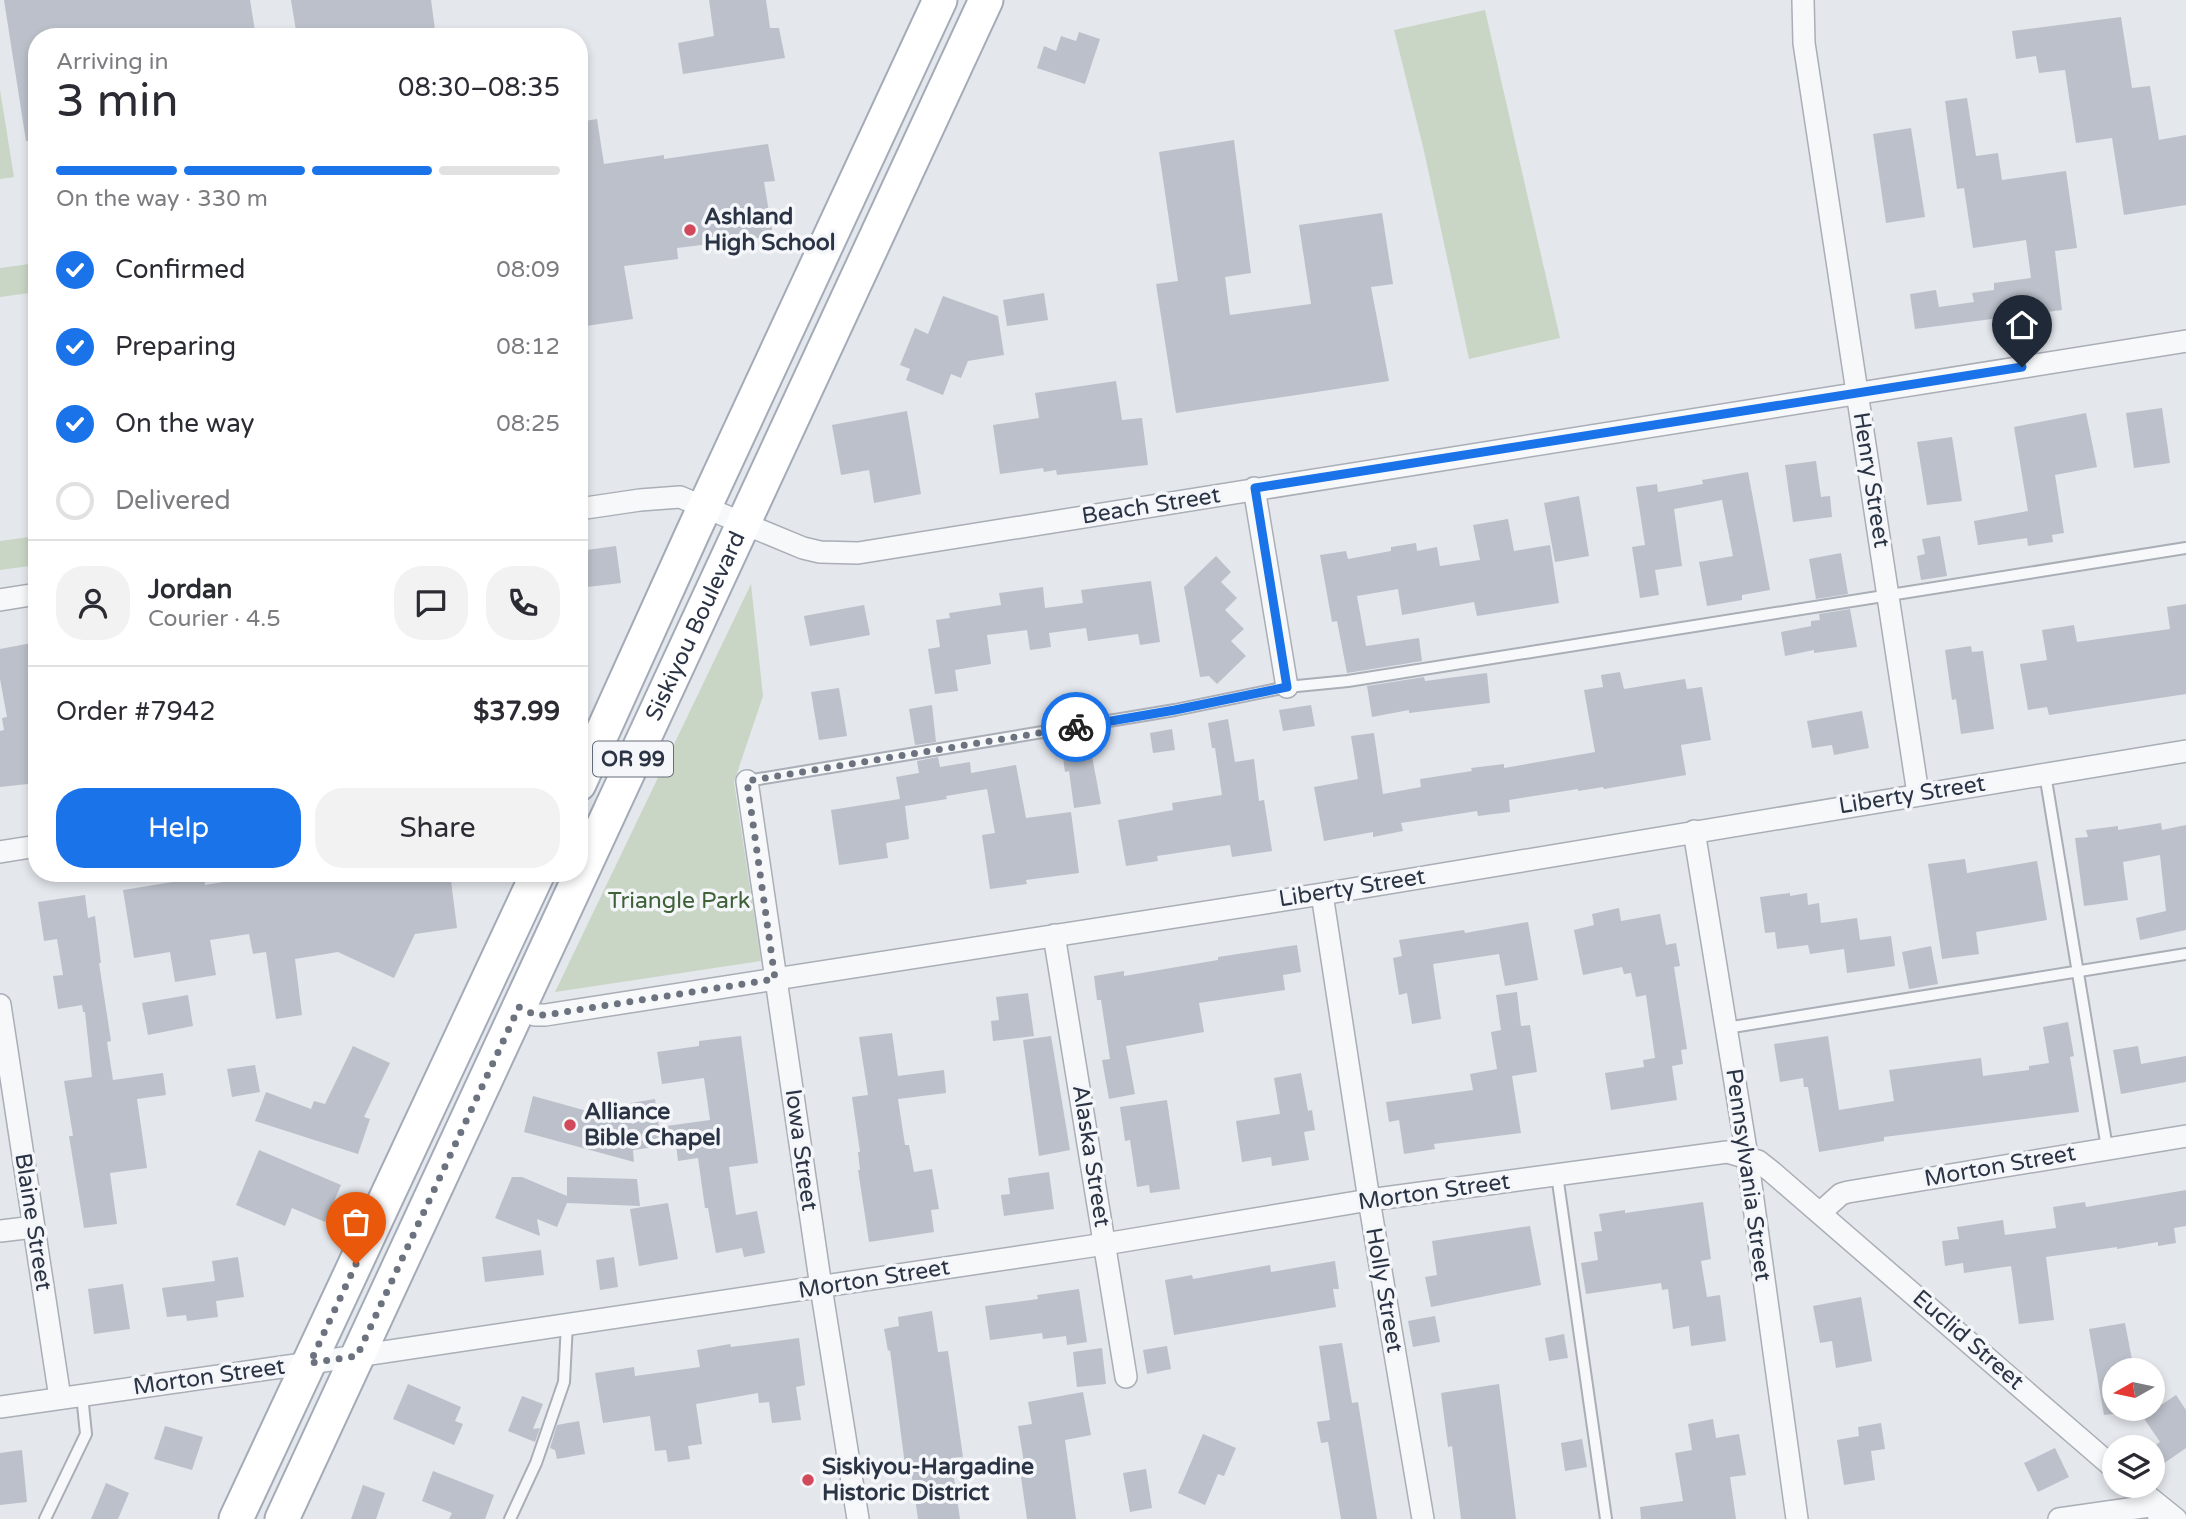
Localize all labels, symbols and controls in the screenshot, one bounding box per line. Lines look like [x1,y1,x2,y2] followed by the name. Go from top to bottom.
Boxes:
[56,48,169,76] text: Arriving in
[398,72,560,103] text: 08:30–08:35
[56,74,179,129] text: 3 min
[56,185,268,213] text: On the way · 330 m
[704,203,836,257] place label: Ashland High School
[682,222,698,238] marker: Ashland High School
[56,251,94,289] icon: check
[115,254,245,285] text: Confirmed
[496,256,560,284] text: 08:09
[1992,295,2052,367] pin
[2003,306,2041,344] icon: home
[56,328,94,366] icon: check
[115,331,236,362] text: Preparing
[496,333,560,361] text: 08:12
[56,405,94,443] icon: check
[115,408,255,439] text: On the way
[496,410,560,438] text: 08:25
[1846,410,1896,550] street label: Henry Street
[1080,481,1222,531] street label: Beach Street
[115,485,231,516] text: Delivered
[640,527,752,725] street label: Siskiyou Boulevard
[56,566,130,640] button: person
[394,566,468,640] button: chat
[486,566,560,640] button: phone
[148,574,232,605] text: Jordan
[148,605,281,633] text: Courier · 4.5
[1041,692,1111,762] courier
[56,696,216,727] text: Order #7942
[473,696,560,727] text: $37.99
[1057,708,1095,746] icon: bike
[593,742,673,776] road number: OR 99
[1837,770,1988,820] street label: Liberty Street
[56,788,301,868] button: Help
[315,788,560,868] button: Share
[1277,863,1428,913] street label: Liberty Street
[608,887,750,915] park label: Triangle Park
[1719,1067,1777,1283] street label: Pennsylvania Street
[1066,1083,1116,1229] street label: Alaska Street
[779,1087,823,1213] street label: Iowa Street
[584,1098,721,1152] place label: Alliance Bible Chapel
[562,1117,578,1133] marker: Alliance Bible Chapel
[1922,1139,2078,1193] street label: Morton Street
[8,1151,58,1293] street label: Blaine Street
[1356,1167,1512,1217] street label: Morton Street
[326,1192,386,1264] pin
[337,1203,375,1241] icon: bag
[1359,1225,1409,1355] street label: Holly Street
[796,1253,952,1305] street label: Morton Street
[1907,1284,2030,1396] street label: Euclid Street
[131,1352,287,1402] street label: Morton Street
[2102,1358,2165,1421] north arrow
[2102,1358,2165,1498] map controls
[2102,1435,2165,1498] button: layers
[822,1453,1034,1507] place label: Siskiyou-Hargadine Historic District
[800,1472,816,1488] marker: Siskiyou-Hargadine Historic District

